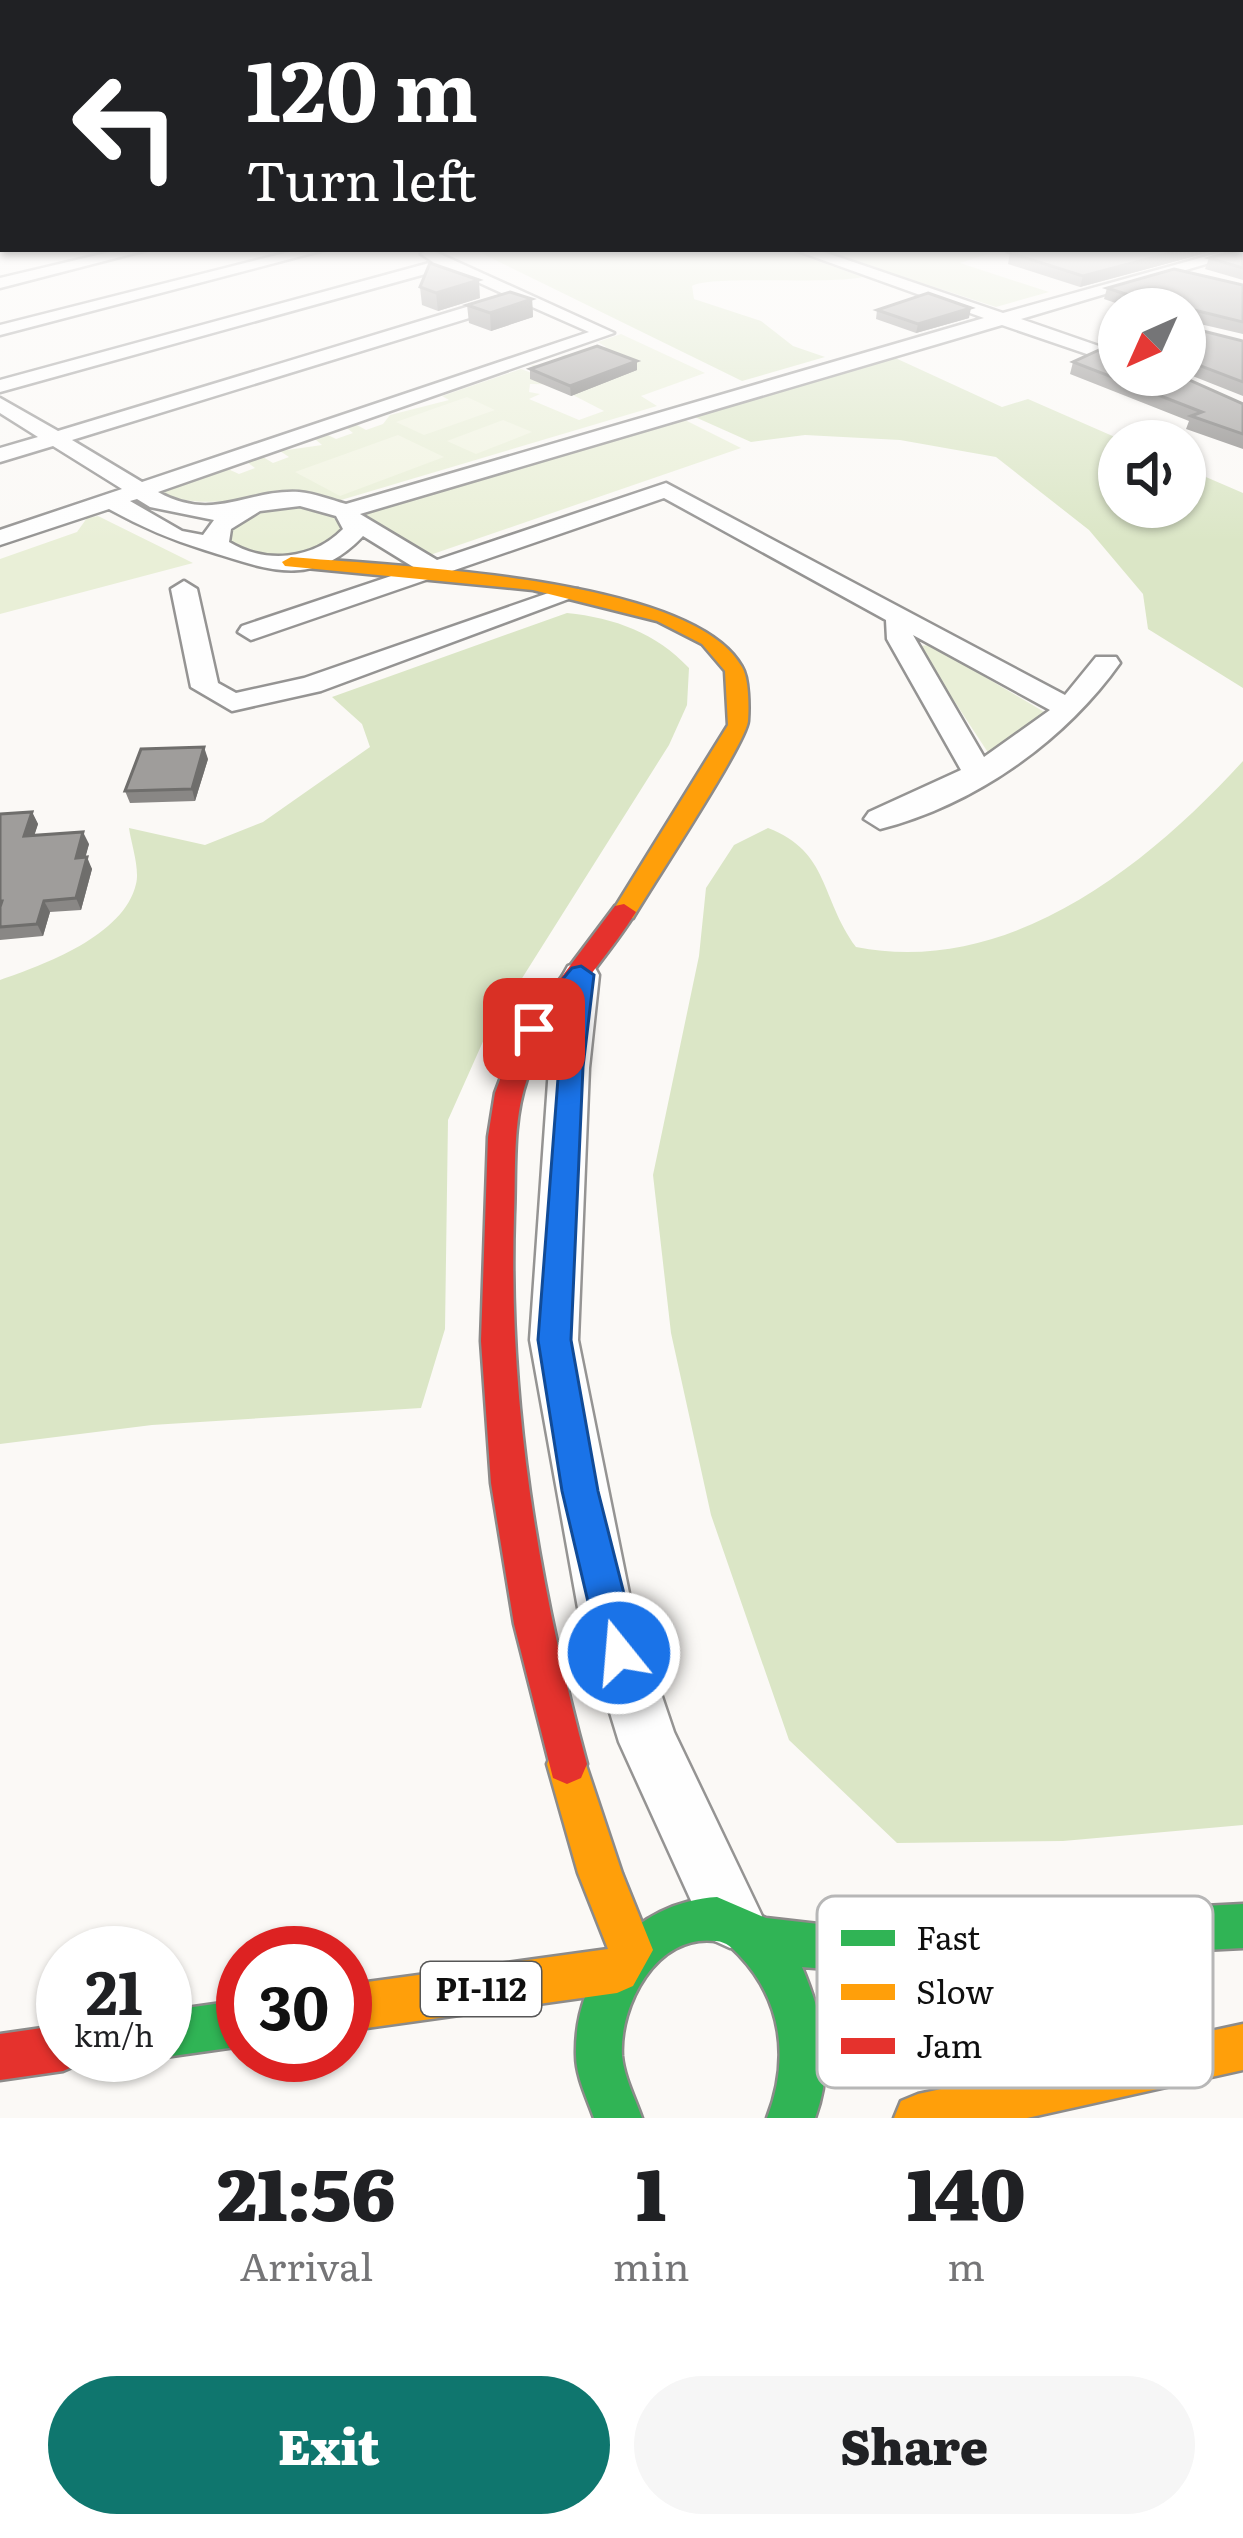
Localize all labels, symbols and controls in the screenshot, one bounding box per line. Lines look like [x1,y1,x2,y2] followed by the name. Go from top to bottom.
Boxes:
[246,23,478,148] text: 120 m
[48,48,204,204] icon: left
[246,137,477,218] text: Turn left
[1098,288,1206,396] north arrow
[1098,288,1206,528] map controls
[1098,420,1206,528] button: sound
[483,978,585,1080] pin
[501,996,567,1062] icon: arrive
[556,1590,682,1716] position arrow
[817,1896,1213,2088] legend
[916,1911,981,1960] text: Fast
[216,1926,372,2082] speed limit sign: 30
[85,1944,143,2033] text: 21
[421,1962,541,2016] road number: PI-112
[916,1965,994,2014] text: Slow
[74,2012,154,2056] text: km/h
[916,2019,983,2068] text: Jam
[217,2136,396,2243] text: 21:56
[636,2136,666,2243] text: 1
[907,2136,1026,2243] text: 140
[240,2235,373,2293] text: Arrival
[613,2235,689,2293] text: min
[947,2235,985,2293] text: m
[48,2376,610,2514] button: Exit
[634,2376,1195,2514] button: Share

